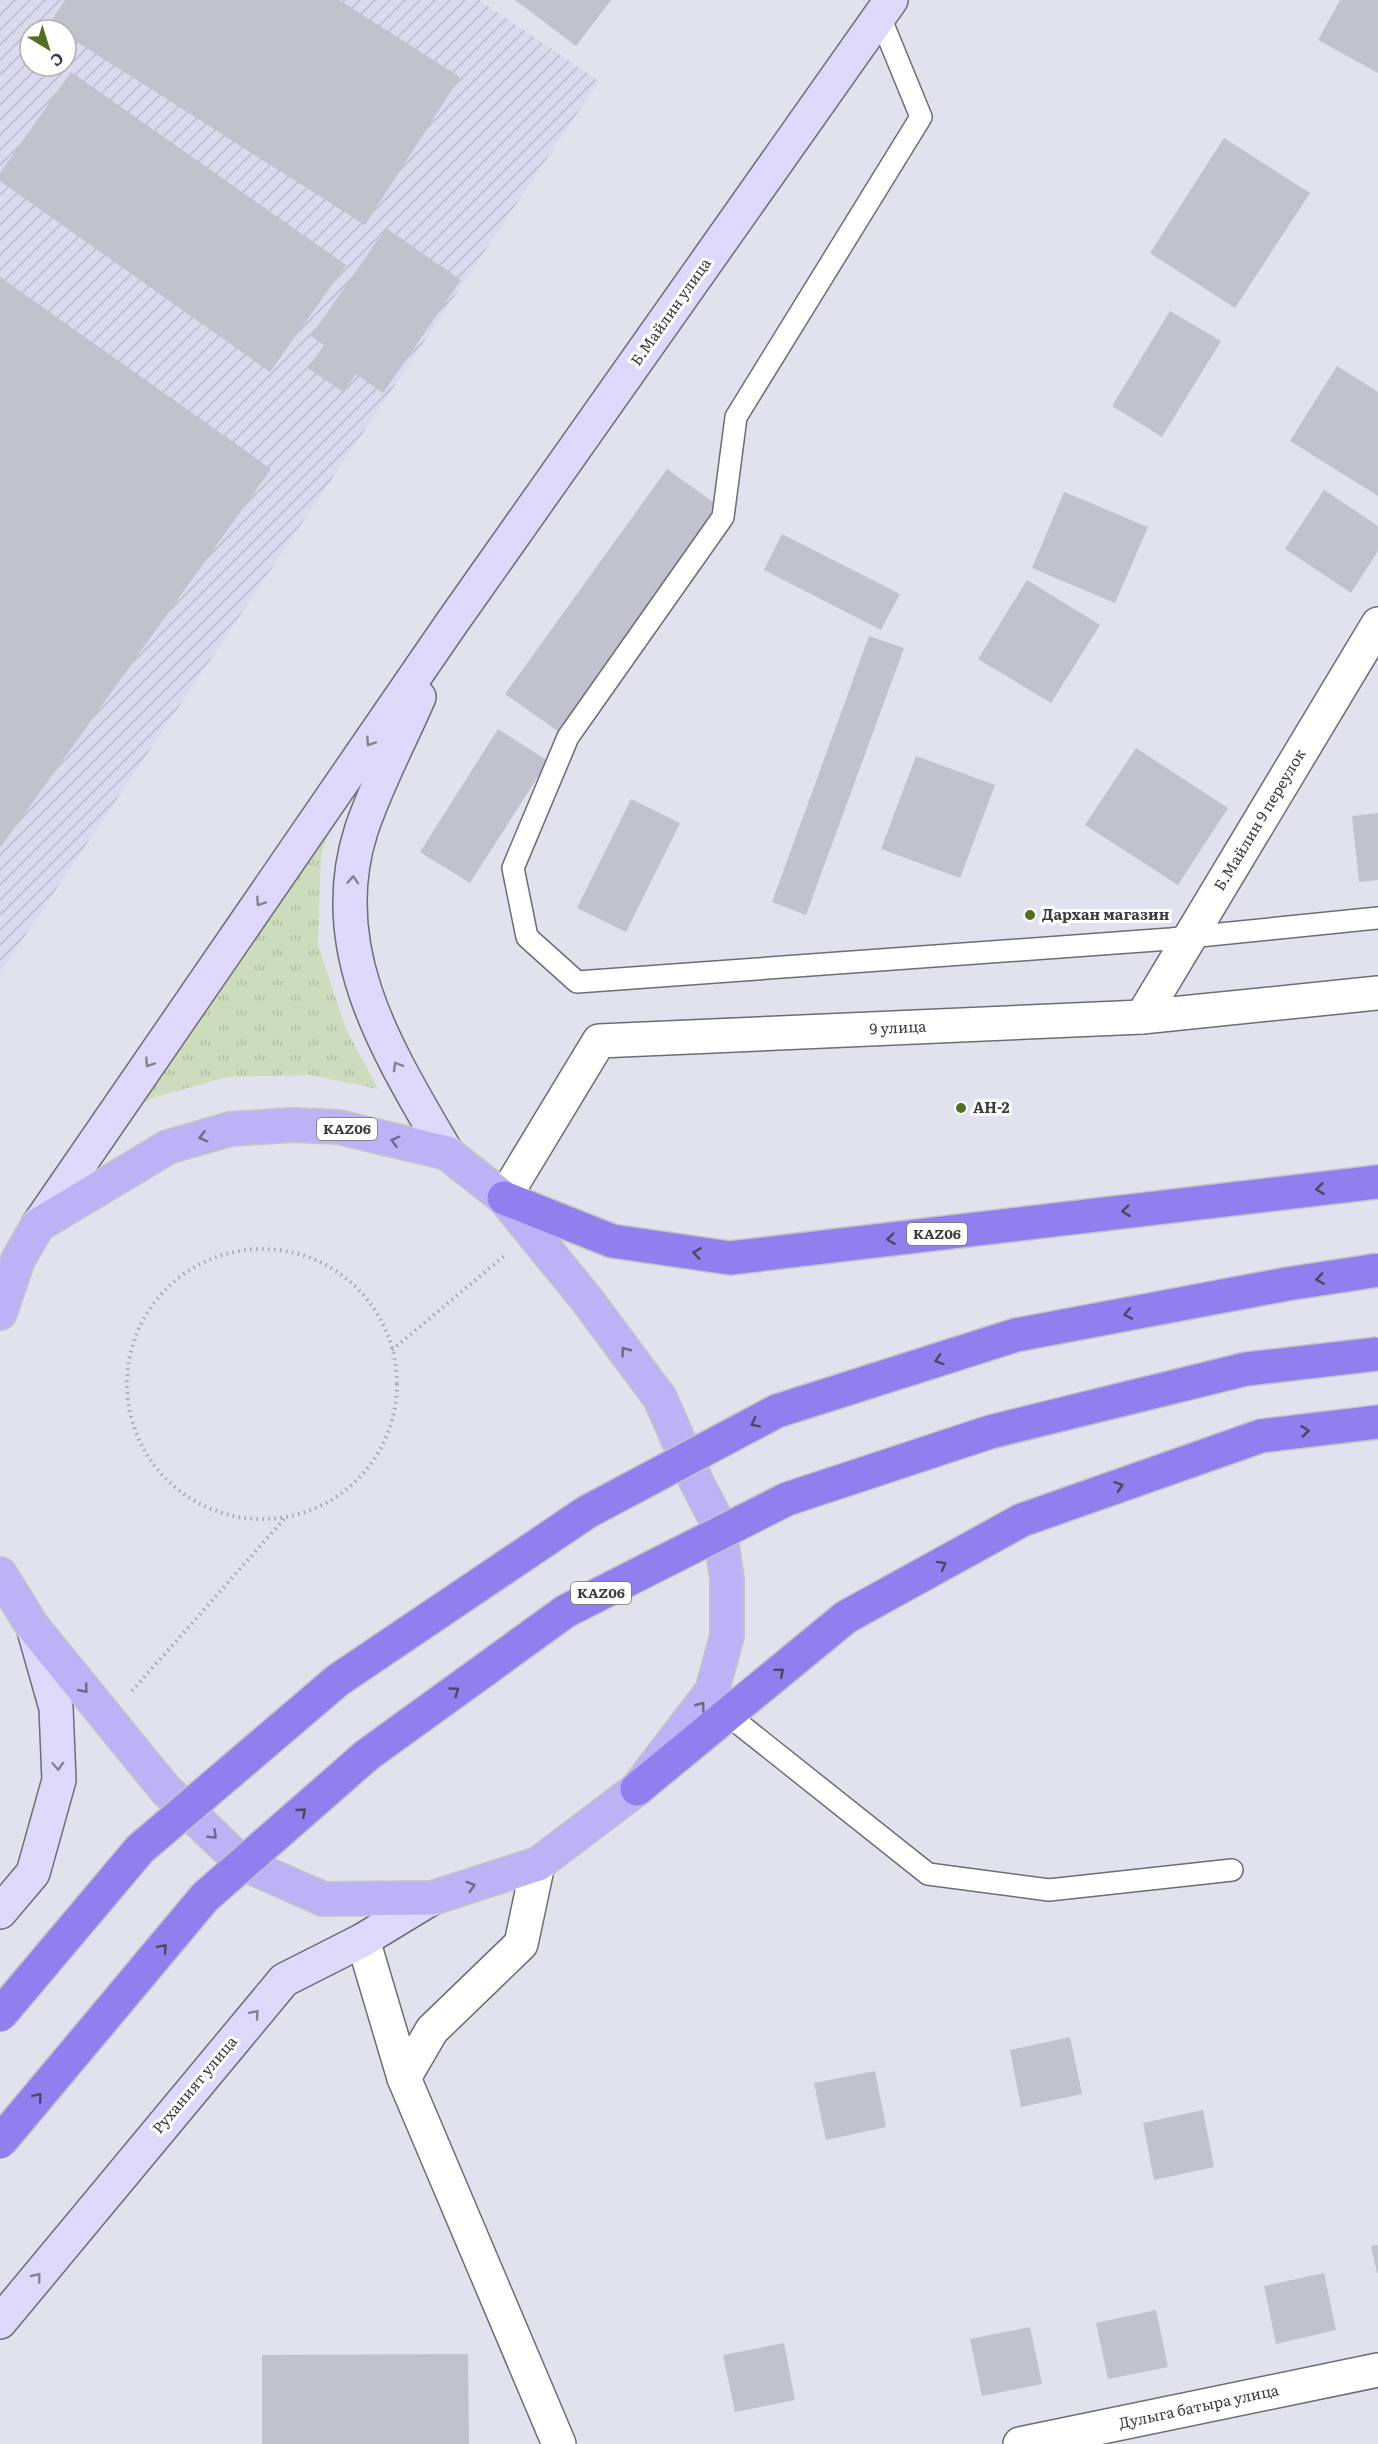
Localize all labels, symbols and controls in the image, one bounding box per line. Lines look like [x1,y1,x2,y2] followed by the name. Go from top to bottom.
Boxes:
[18,18,78,78] north arrow
[46,48,70,74] text: С
[624,252,716,370] street label: Б.Майлин улица
[366,735,377,746] one-way arrow
[1207,744,1310,895] street label: Б.Майлин 9 переулок
[346,876,359,885] one-way arrow
[256,896,267,907] one-way arrow
[1042,902,1170,925] place label: Дархан магазин
[1023,908,1037,922] marker: Дархан магазин
[869,1013,928,1039] street label: 9 улица
[145,1057,157,1067] one-way arrow
[393,1062,404,1072] one-way arrow
[973,1095,1009,1118] place label: АН-2
[954,1101,968,1115] marker: АН-2
[317,1118,377,1140] road number: KАZ06
[198,1130,209,1142] one-way arrow
[390,1135,400,1148] one-way arrow
[1315,1182,1324,1194] one-way arrow
[1122,1205,1131,1217] one-way arrow
[907,1223,967,1245] road number: KАZ06
[886,1232,895,1245] one-way arrow
[693,1248,702,1260] one-way arrow
[1316,1272,1325,1284] one-way arrow
[1124,1307,1134,1320] one-way arrow
[621,1347,632,1358] one-way arrow
[934,1353,945,1365] one-way arrow
[751,1416,761,1427] one-way arrow
[1301,1425,1310,1438] one-way arrow
[1113,1481,1124,1494] one-way arrow
[935,1561,946,1572] one-way arrow
[571,1582,631,1604] road number: KАZ06
[773,1669,784,1680] one-way arrow
[76,1682,87,1693] one-way arrow
[449,1687,460,1698] one-way arrow
[693,1701,704,1712] one-way arrow
[52,1762,65,1771] one-way arrow
[295,1808,306,1819] one-way arrow
[206,1828,216,1839] one-way arrow
[465,1881,476,1893] one-way arrow
[156,1944,167,1955] one-way arrow
[248,2010,259,2021] one-way arrow
[146,2029,242,2138] street label: Руханият улица
[30,2093,41,2104] one-way arrow
[30,2273,41,2284] one-way arrow
[1117,2377,1282,2434] street label: Дулыга батыра улица

